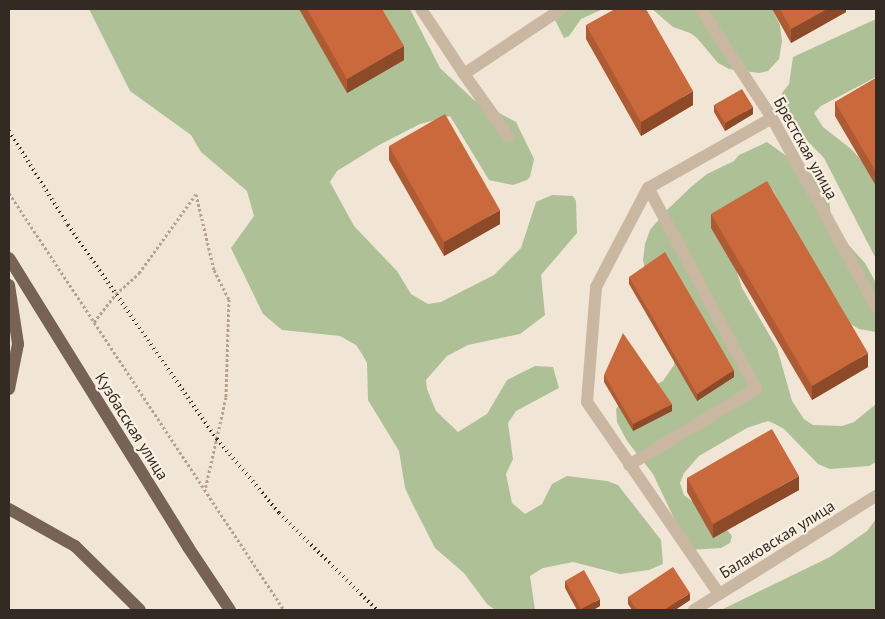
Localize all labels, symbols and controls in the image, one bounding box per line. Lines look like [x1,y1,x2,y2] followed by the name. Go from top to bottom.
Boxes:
[770,94,842,202] street label: Брестская улица
[91,369,173,483] street label: Кузбасская улица
[716,496,838,582] street label: Балаковская улица

